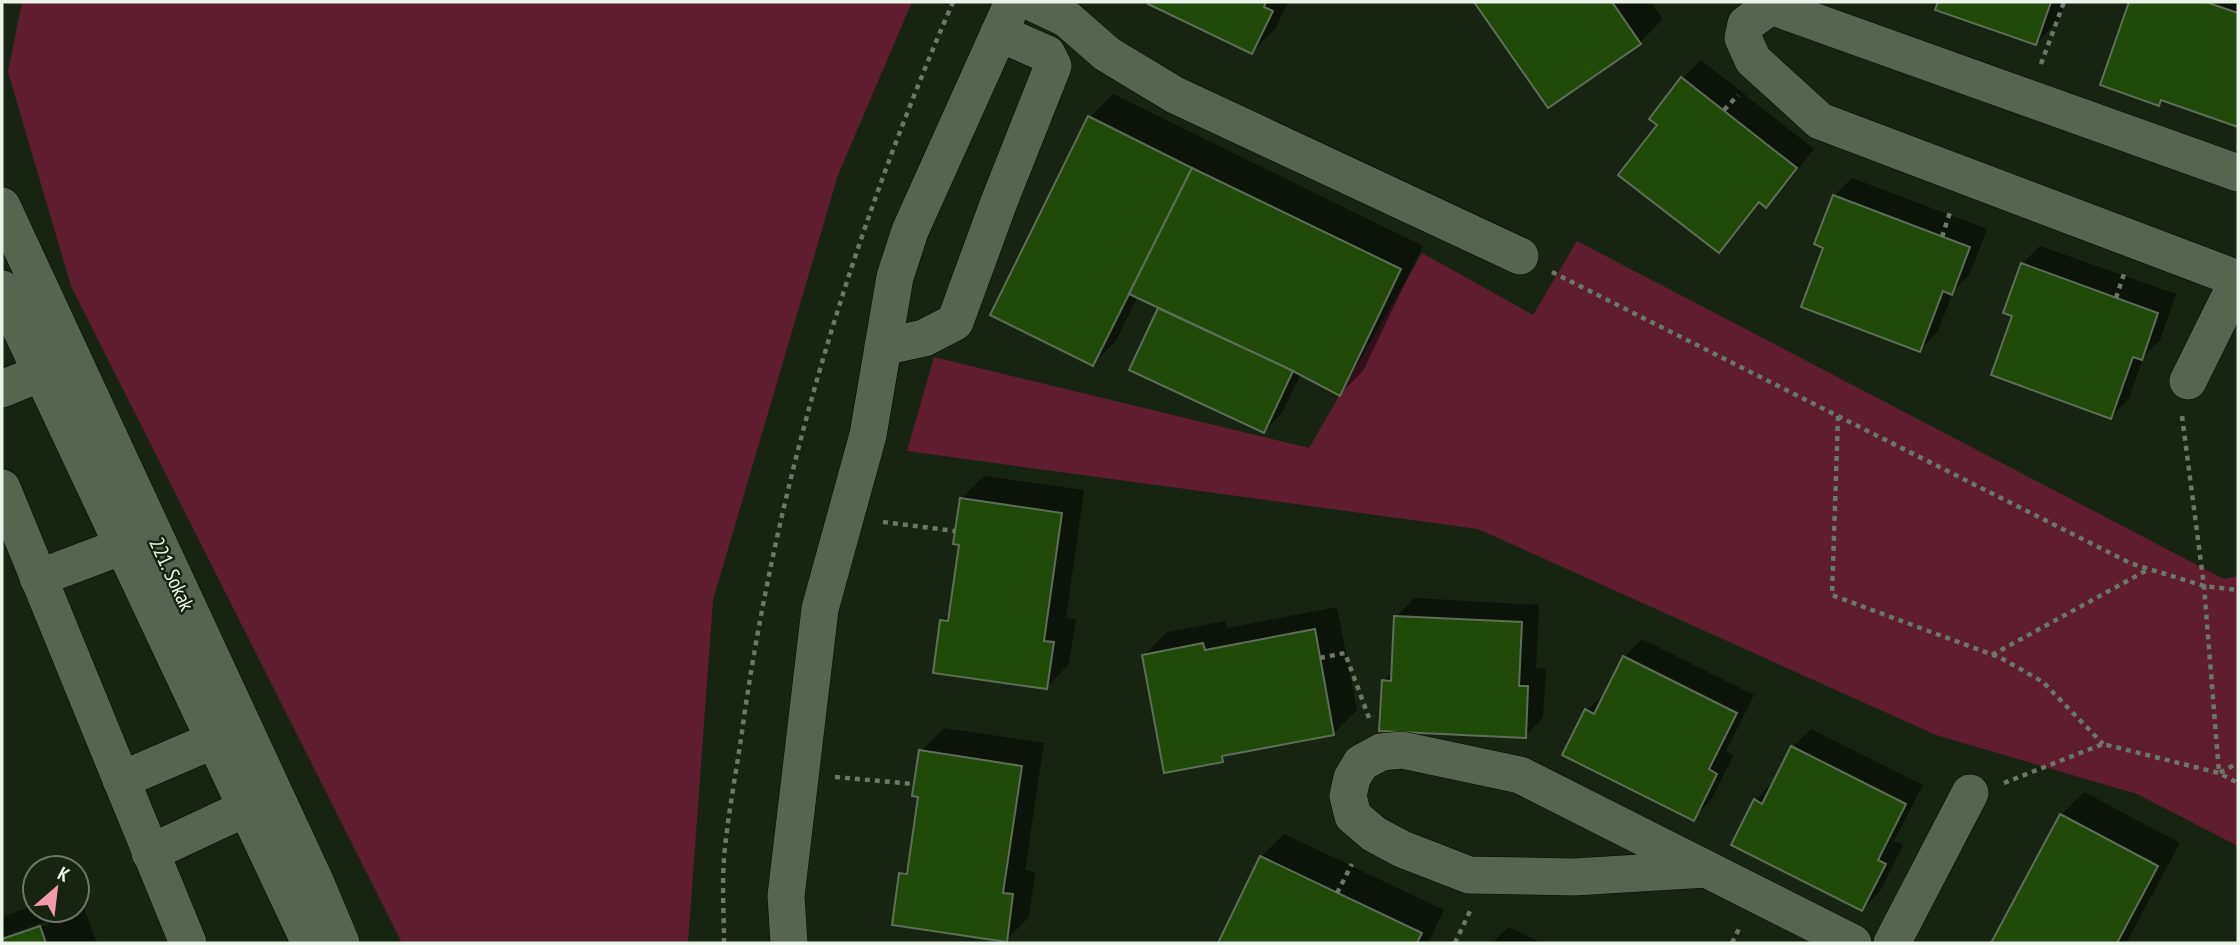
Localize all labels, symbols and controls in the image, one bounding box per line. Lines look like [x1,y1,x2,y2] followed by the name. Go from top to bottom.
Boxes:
[143,533,201,615] street label: 221. Sokak
[21,854,91,924] north arrow
[54,861,74,887] text: K

